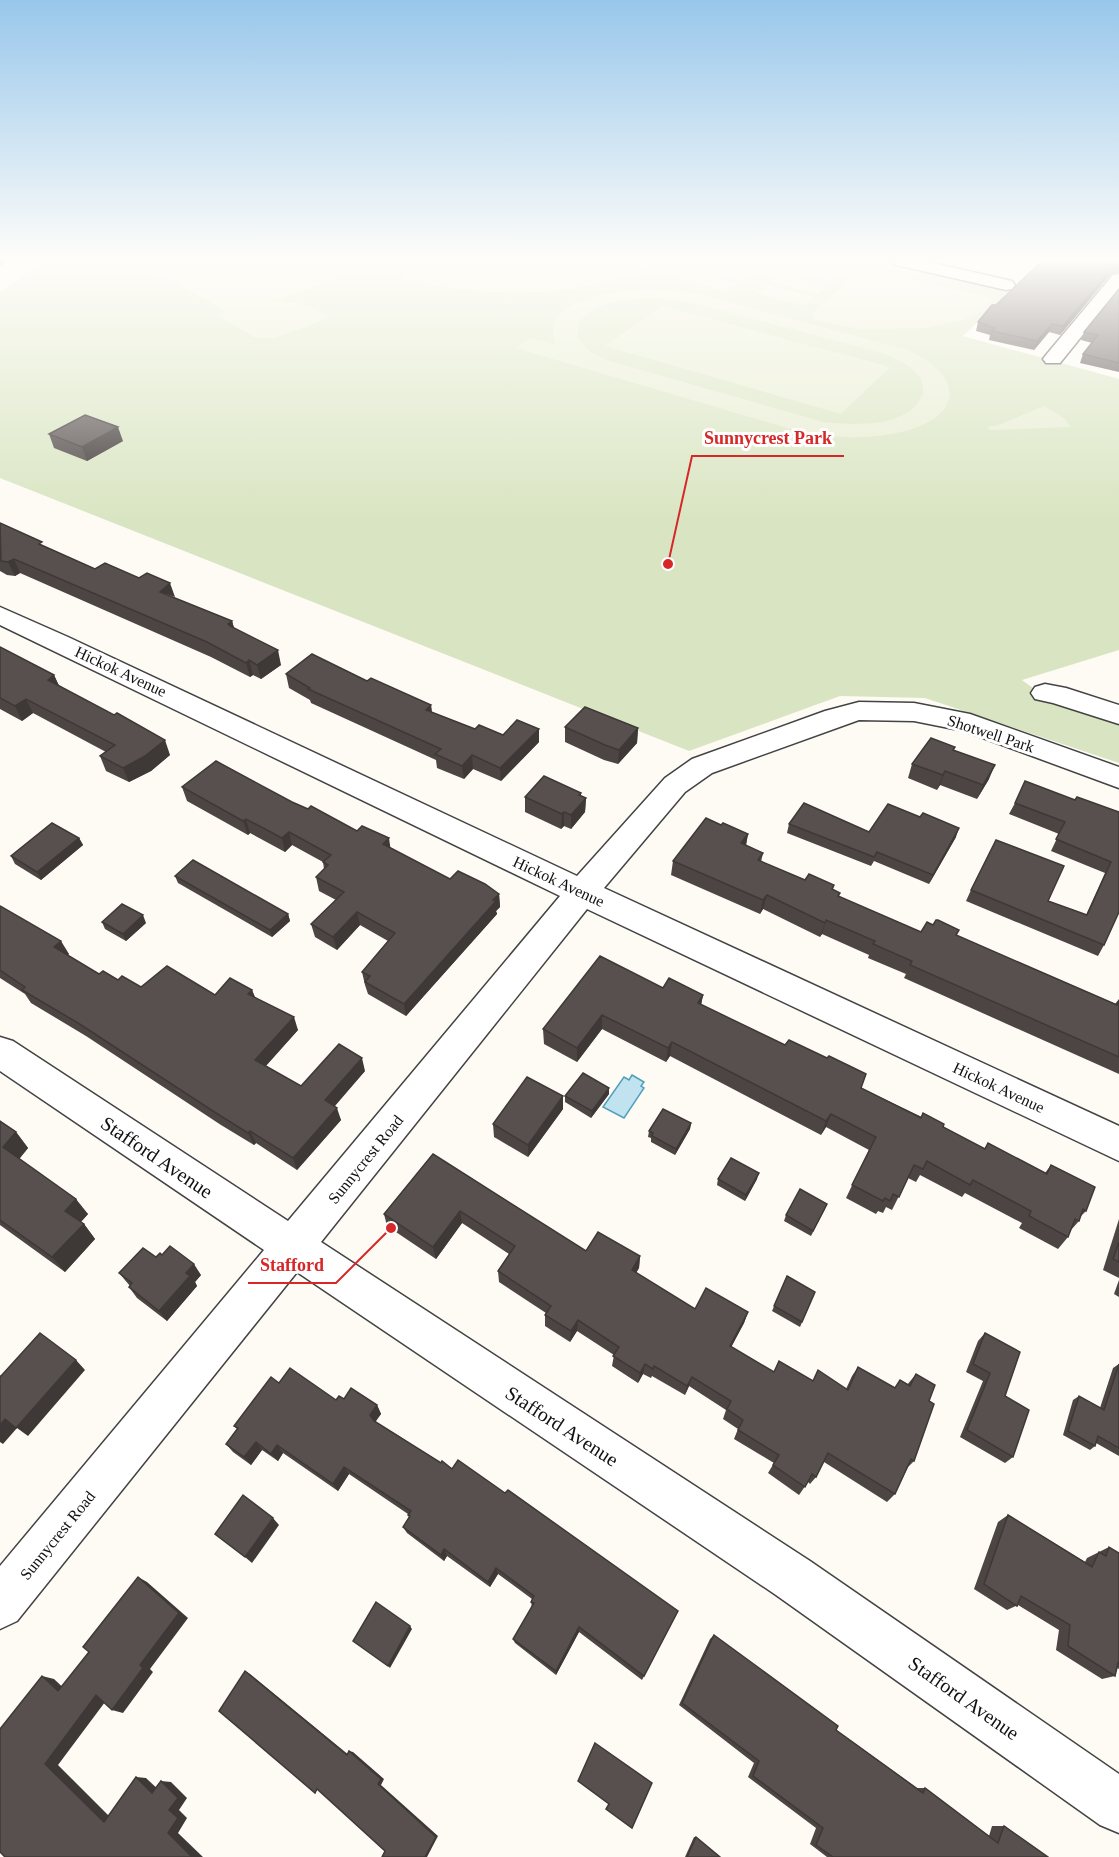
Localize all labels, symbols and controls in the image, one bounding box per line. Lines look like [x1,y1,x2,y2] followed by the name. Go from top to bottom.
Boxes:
[692,420,844,456] callout: Sunnycrest Park
[704,428,832,448] text: Sunnycrest Park
[72,643,169,700] street label: Hickok Avenue
[945,711,1036,755] street label: Shotwell Park
[510,853,607,910] street label: Hickok Avenue
[950,1059,1047,1116] street label: Hickok Avenue
[97,1112,217,1202] street label: Stafford Avenue
[325,1112,407,1208] street label: Sunnycrest Road
[248,1247,336,1283] callout: Stafford
[260,1255,324,1275] text: Stafford
[502,1381,623,1471] street label: Stafford Avenue
[17,1488,99,1584] street label: Sunnycrest Road
[905,1652,1024,1744] street label: Stafford Avenue

